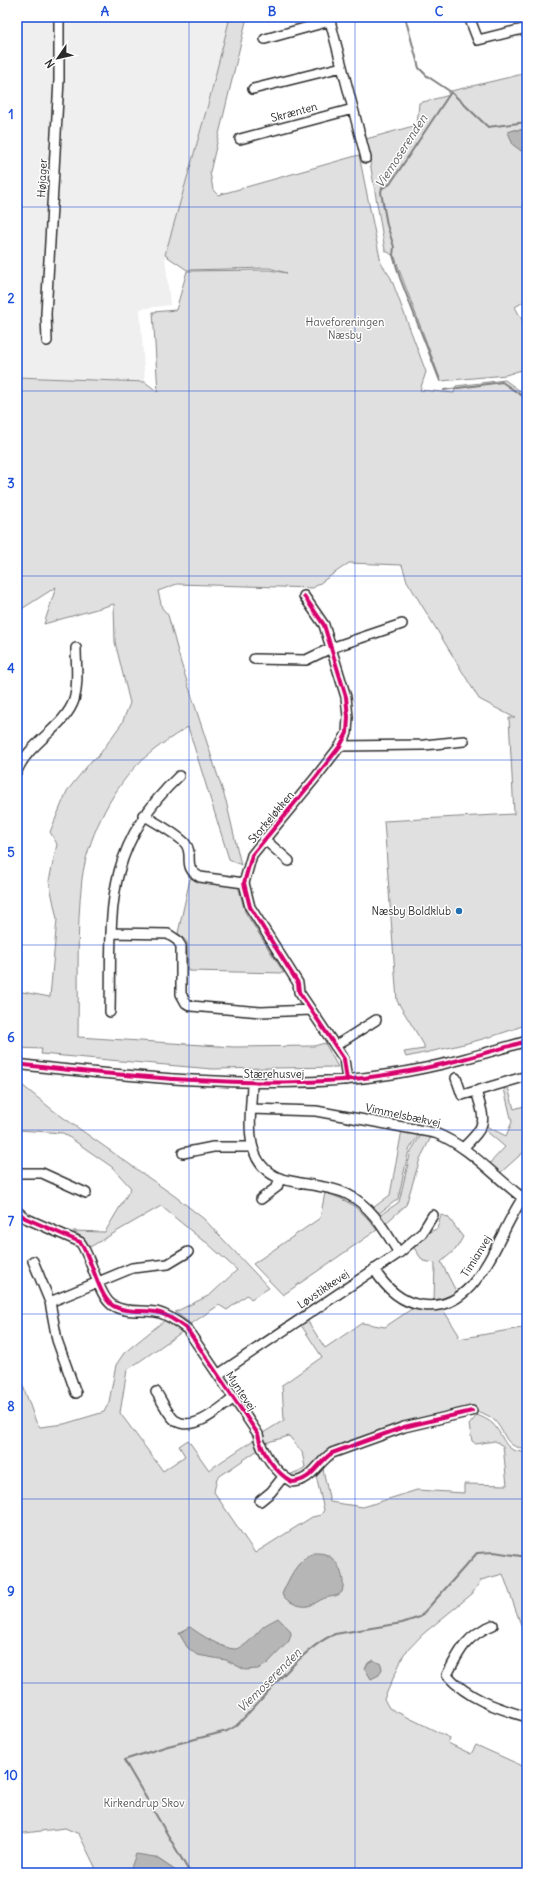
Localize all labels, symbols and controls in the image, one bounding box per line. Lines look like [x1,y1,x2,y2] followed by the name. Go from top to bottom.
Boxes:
[101,3,110,20] text: A
[268,3,277,20] text: B
[435,3,444,20] text: C
[38,38,78,78] north arrow
[42,57,58,71] text: N
[269,99,319,125] street label: Skrænten
[8,106,14,123] text: 1
[372,111,431,190] water label: Viemoserenden
[34,157,50,198] street label: Højager
[7,290,15,307] text: 2
[306,315,384,342] park label: Haveforeningen Næsby
[7,475,15,492] text: 3
[7,660,15,677] text: 4
[245,788,297,846] street label: Storkeløkken
[7,844,15,861] text: 5
[371,904,451,918] place label: Næsby Boldklub
[454,906,464,916] marker: Næsby Boldklub
[7,1029,15,1046] text: 6
[244,1067,304,1081] street label: Stærehusvej
[364,1100,442,1130] street label: Vimmelsbækvej
[8,1213,15,1230] text: 7
[458,1233,494,1279] street label: Timianvej
[294,1267,352,1311] street label: Løvstikkevej
[223,1368,259,1414] street label: Myntevej
[7,1398,15,1415] text: 8
[7,1583,15,1600] text: 9
[234,1644,305,1715] water label: Viemoserenden
[4,1767,18,1784] text: 10
[103,1796,185,1810] park label: Kirkendrup Skov

